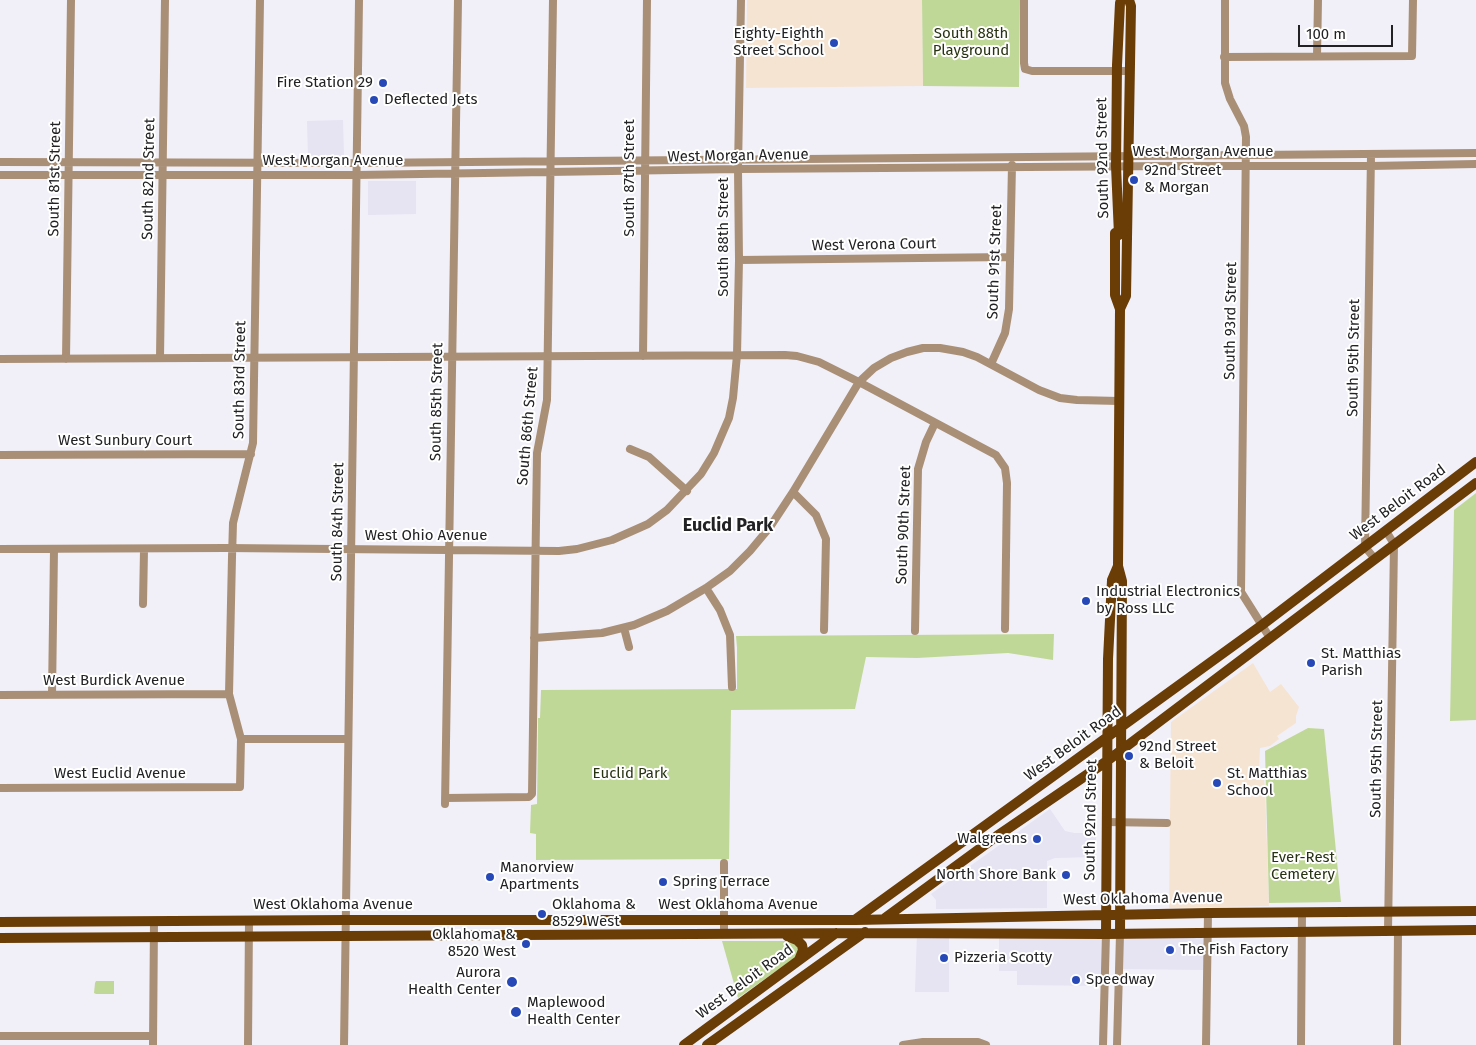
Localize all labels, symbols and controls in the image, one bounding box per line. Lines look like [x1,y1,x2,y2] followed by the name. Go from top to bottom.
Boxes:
[1301,15,1396,47] scale bar
[733,25,824,60] place label: Eighty-Eighth Street School
[933,25,1009,60] park label: South 88th Playground
[1306,25,1346,43] text: 100 m
[828,37,840,49] marker: Eighty-Eighth Street School
[276,74,373,92] place label: Fire Station 29
[377,77,389,89] marker: Fire Station 29
[384,91,477,109] place label: Deflected Jets
[368,94,380,106] marker: Deflected Jets
[1093,97,1113,219] street label: South 92nd Street
[139,118,159,240] street label: South 82nd Street
[621,119,639,237] street label: South 87th Street
[45,121,65,237] street label: South 81st Street
[1132,143,1274,161] street label: West Morgan Avenue
[667,146,809,166] street label: West Morgan Avenue
[262,152,404,170] street label: West Morgan Avenue
[1144,162,1221,197] place label: 92nd Street & Morgan
[1128,174,1140,186] marker: 92nd Street & Morgan
[715,177,733,297] street label: South 88th Street
[984,204,1006,320] street label: South 91st Street
[811,235,937,255] street label: West Verona Court
[1221,262,1241,380] street label: South 93rd Street
[1344,299,1364,417] street label: South 95th Street
[230,321,250,439] street label: South 83rd Street
[427,343,447,461] street label: South 85th Street
[514,366,542,486] street label: South 86th Street
[58,432,192,450] street label: West Sunbury Court
[1347,461,1449,545] street label: West Beloit Road
[328,462,348,582] street label: South 84th Street
[893,465,915,585] street label: South 90th Street
[683,515,773,537] district label: Euclid Park
[365,527,487,545] street label: West Ohio Avenue
[1096,583,1240,618] place label: Industrial Electronics by Ross LLC
[1080,595,1092,607] marker: Industrial Electronics by Ross LLC
[1321,645,1401,680] place label: St. Matthias Parish
[1305,657,1317,669] marker: St. Matthias Parish
[43,672,185,690] street label: West Burdick Avenue
[1367,700,1387,818] street label: South 95th Street
[1021,703,1125,785] street label: West Beloit Road
[1139,738,1216,773] place label: 92nd Street & Beloit
[1123,750,1135,762] marker: 92nd Street & Beloit
[1081,759,1101,881] street label: South 92nd Street
[54,765,186,783] street label: West Euclid Avenue
[593,765,667,783] park label: Euclid Park
[1227,765,1307,800] place label: St. Matthias School
[1211,777,1223,789] marker: St. Matthias School
[957,830,1027,848] place label: Walgreens
[1031,833,1043,845] marker: Walgreens
[1271,849,1335,884] park label: Ever-Rest Cemetery
[500,859,579,894] place label: Manorview Apartments
[936,866,1056,884] place label: North Shore Bank
[1060,869,1072,881] marker: North Shore Bank
[484,871,496,883] marker: Manorview Apartments
[673,873,770,891] place label: Spring Terrace
[657,876,669,888] marker: Spring Terrace
[1063,889,1223,909] street label: West Oklahoma Avenue
[253,896,413,914] street label: West Oklahoma Avenue
[552,896,636,931] place label: Oklahoma & 8529 West
[658,896,818,914] street label: West Oklahoma Avenue
[536,908,548,920] marker: Oklahoma & 8529 West
[432,926,516,961] place label: Oklahoma & 8520 West
[520,938,532,950] marker: Oklahoma & 8520 West
[693,941,797,1023] street label: West Beloit Road
[1180,941,1288,959] place label: The Fish Factory
[1164,944,1176,956] marker: The Fish Factory
[954,949,1052,967] place label: Pizzeria Scotty
[938,952,950,964] marker: Pizzeria Scotty
[408,964,501,999] place label: Aurora Health Center
[1086,971,1154,989] place label: Speedway
[1070,974,1082,986] marker: Speedway
[505,975,519,989] marker: Aurora Health Center
[527,994,620,1029] place label: Maplewood Health Center
[509,1005,523,1019] marker: Maplewood Health Center

